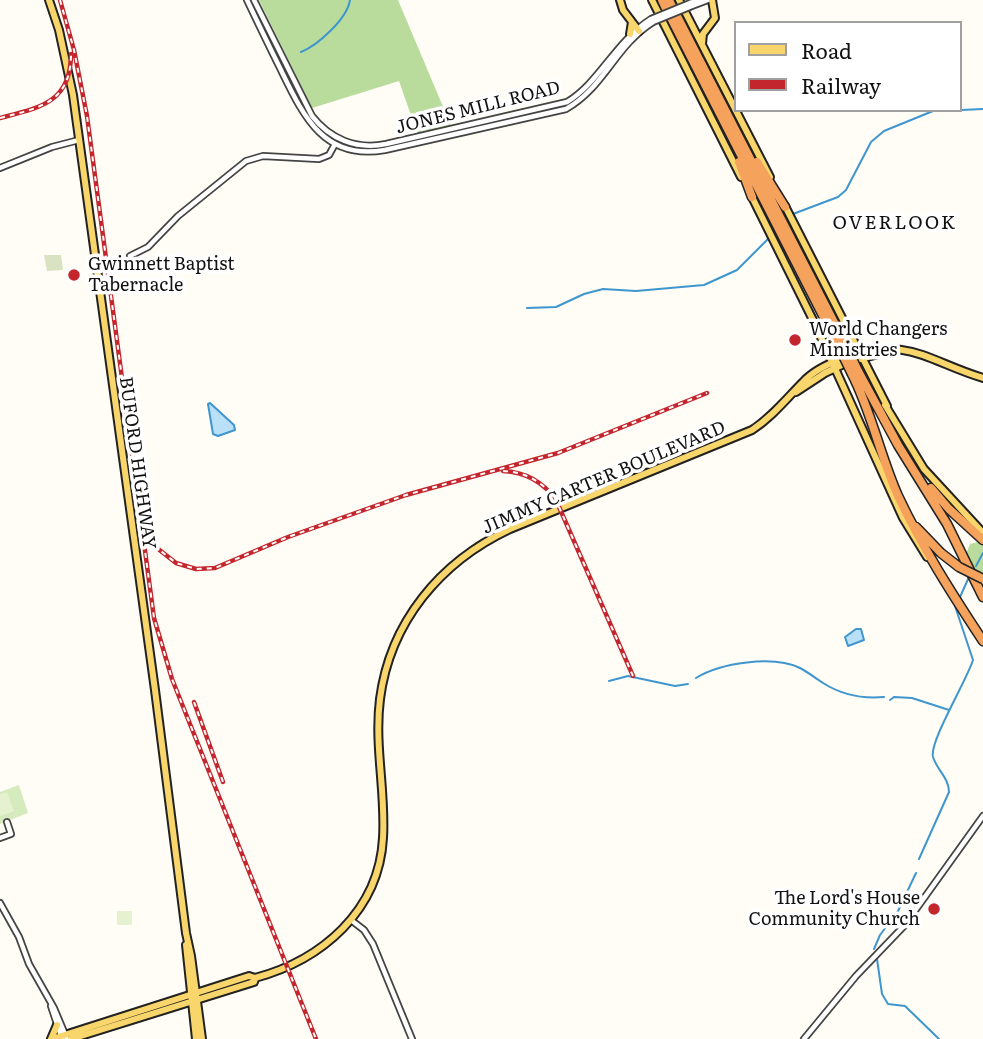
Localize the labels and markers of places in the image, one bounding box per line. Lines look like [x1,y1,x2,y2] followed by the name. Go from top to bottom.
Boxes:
[88,254,234,296] place label: Gwinnett Baptist Tabernacle
[66,267,82,283] marker: Gwinnett Baptist Tabernacle
[809,319,947,362] place label: World Changers Ministries
[787,332,803,348] marker: World Changers Ministries
[748,888,920,930] place label: The Lord's House Community Church
[926,901,942,917] marker: The Lord's House Community Church

